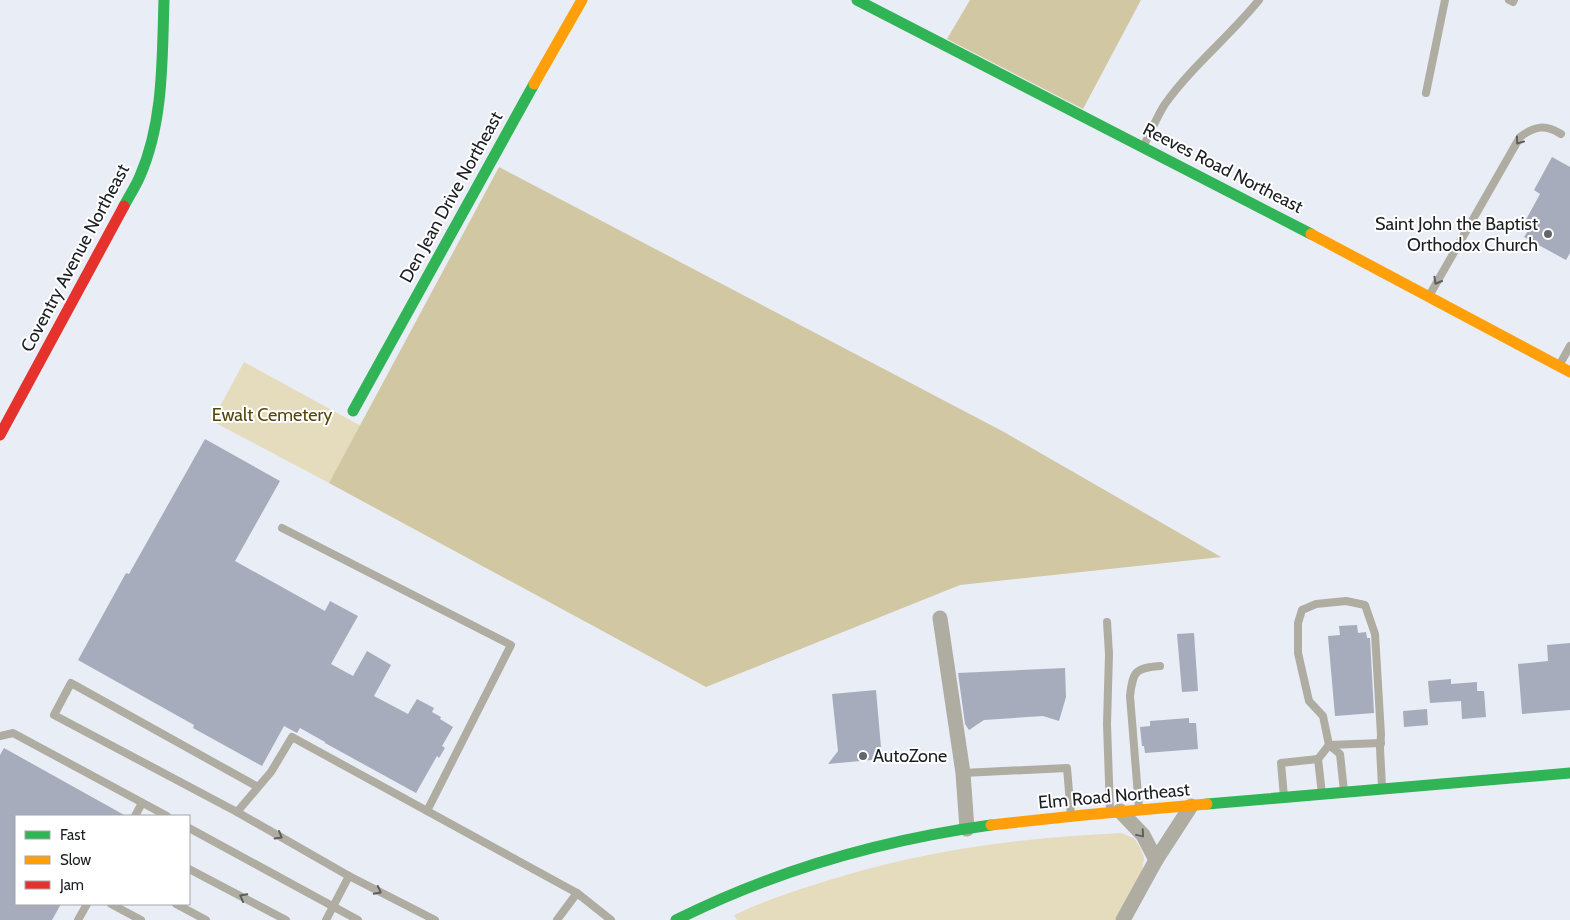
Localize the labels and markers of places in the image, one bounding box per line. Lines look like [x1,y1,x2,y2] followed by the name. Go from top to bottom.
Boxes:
[1375,213,1538,256] place label: Saint John the Baptist Orthodox Church
[1542,228,1554,240] marker: Saint John the Baptist Orthodox Church
[873,745,947,767] place label: AutoZone
[857,750,869,762] marker: AutoZone

